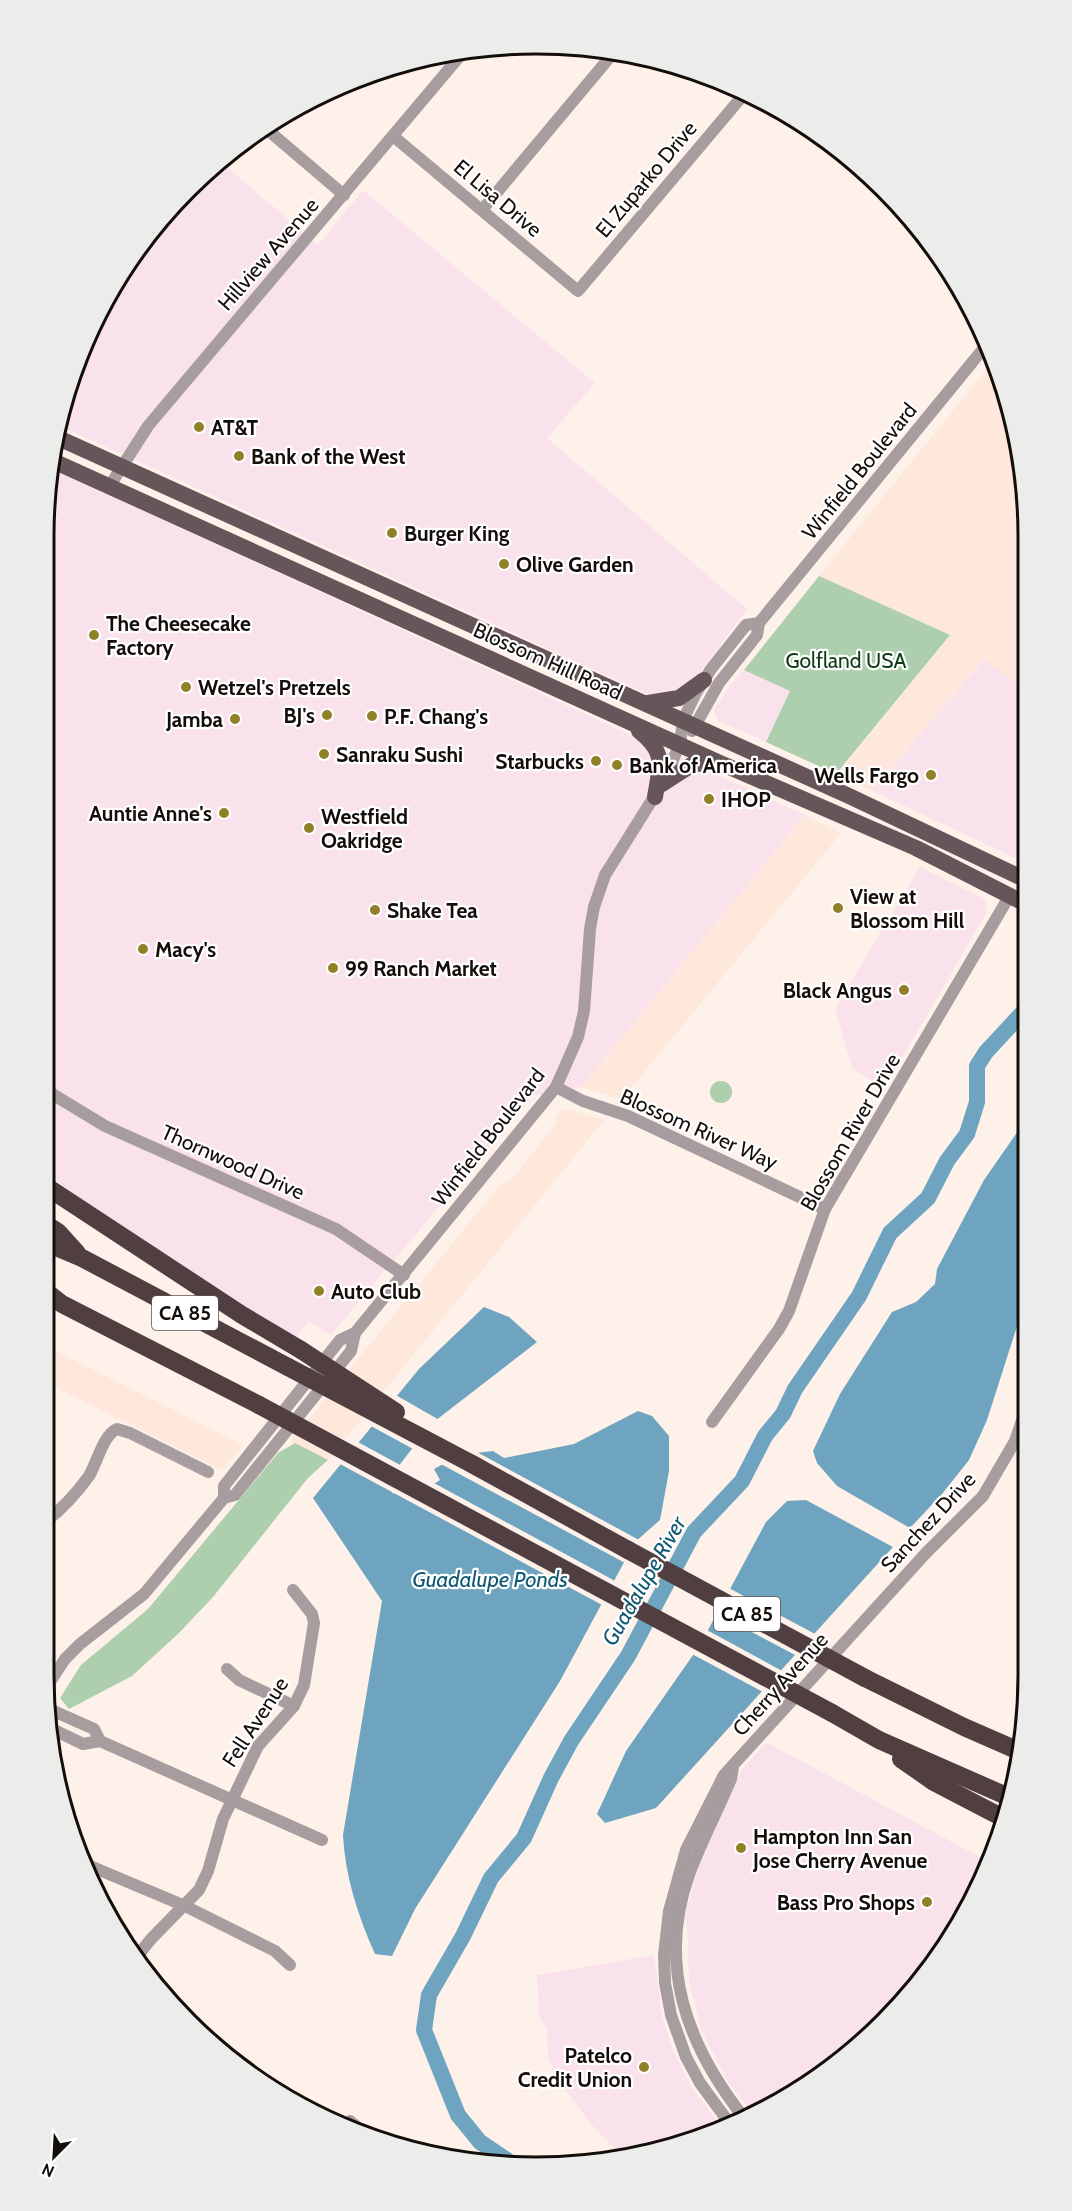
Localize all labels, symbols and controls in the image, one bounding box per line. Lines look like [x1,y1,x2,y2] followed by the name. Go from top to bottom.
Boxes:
[590,116,702,242] street label: El Zuparko Drive
[449,154,547,242] street label: El Lisa Drive
[212,192,324,315] street label: Hillview Avenue
[796,398,922,544] street label: Winfield Boulevard
[211,415,259,440] place label: AT&T
[192,420,206,434] marker: AT&T
[251,444,405,469] place label: Bank of the West
[232,449,246,463] marker: Bank of the West
[404,521,510,546] place label: Burger King
[385,526,399,540] marker: Burger King
[516,552,634,577] place label: Olive Garden
[497,557,511,571] marker: Olive Garden
[106,611,251,660] place label: The Cheesecake Factory
[470,617,626,705] street label: Blossom Hill Road
[87,628,101,642] marker: The Cheesecake Factory
[785,648,907,673] park label: Golfland USA
[198,675,351,700] place label: Wetzel's Pretzels
[179,680,193,694] marker: Wetzel's Pretzels
[283,703,315,728] place label: BJ's
[384,704,488,729] place label: P.F. Chang's
[165,707,224,732] place label: Jamba
[320,708,334,722] marker: BJ's
[365,709,379,723] marker: P.F. Chang's
[228,712,242,726] marker: Jamba
[336,742,463,767] place label: Sanraku Sushi
[317,747,331,761] marker: Sanraku Sushi
[495,749,584,774] place label: Starbucks
[629,753,778,778] place label: Bank of America
[589,754,603,768] marker: Starbucks
[610,758,624,772] marker: Bank of America
[814,763,919,788] place label: Wells Fargo
[924,768,938,782] marker: Wells Fargo
[721,787,771,812] place label: IHOP
[702,792,716,806] marker: IHOP
[89,801,212,826] place label: Auntie Anne's
[321,804,408,853] place label: Westfield Oakridge
[217,806,231,820] marker: Auntie Anne's
[302,821,316,835] marker: Westfield Oakridge
[850,884,965,933] place label: View at Blossom Hill
[387,898,478,923] place label: Shake Tea
[831,901,845,915] marker: View at Blossom Hill
[368,903,382,917] marker: Shake Tea
[155,937,216,962] place label: Macy's
[136,942,150,956] marker: Macy's
[345,956,497,981] place label: 99 Ranch Market
[326,961,340,975] marker: 99 Ranch Market
[783,978,892,1003] place label: Black Angus
[897,983,911,997] marker: Black Angus
[795,1049,905,1215] street label: Blossom River Drive
[426,1063,550,1211] street label: Winfield Boulevard
[617,1083,782,1175] street label: Blossom River Way
[158,1119,309,1205] street label: Thornwood Drive
[331,1279,421,1304] place label: Auto Club
[312,1284,326,1298] marker: Auto Club
[152,1296,218,1330] road number: CA 85
[875,1467,981,1577] street label: Sanchez Drive
[596,1511,692,1650] water label: Guadalupe River
[412,1566,568,1593] water label: Guadalupe Ponds
[714,1597,780,1631] road number: CA 85
[727,1627,833,1741] street label: Cherry Avenue
[217,1672,293,1772] street label: Fell Avenue
[752,1824,928,1873] place label: Hampton Inn San Jose Cherry Avenue
[734,1841,748,1855] marker: Hampton Inn San Jose Cherry Avenue
[777,1890,915,1915] place label: Bass Pro Shops
[920,1895,934,1909] marker: Bass Pro Shops
[518,2043,632,2092] place label: Patelco Credit Union
[637,2060,651,2074] marker: Patelco Credit Union
[24,2127,84,2187] north arrow
[39,2159,57,2181] text: N

